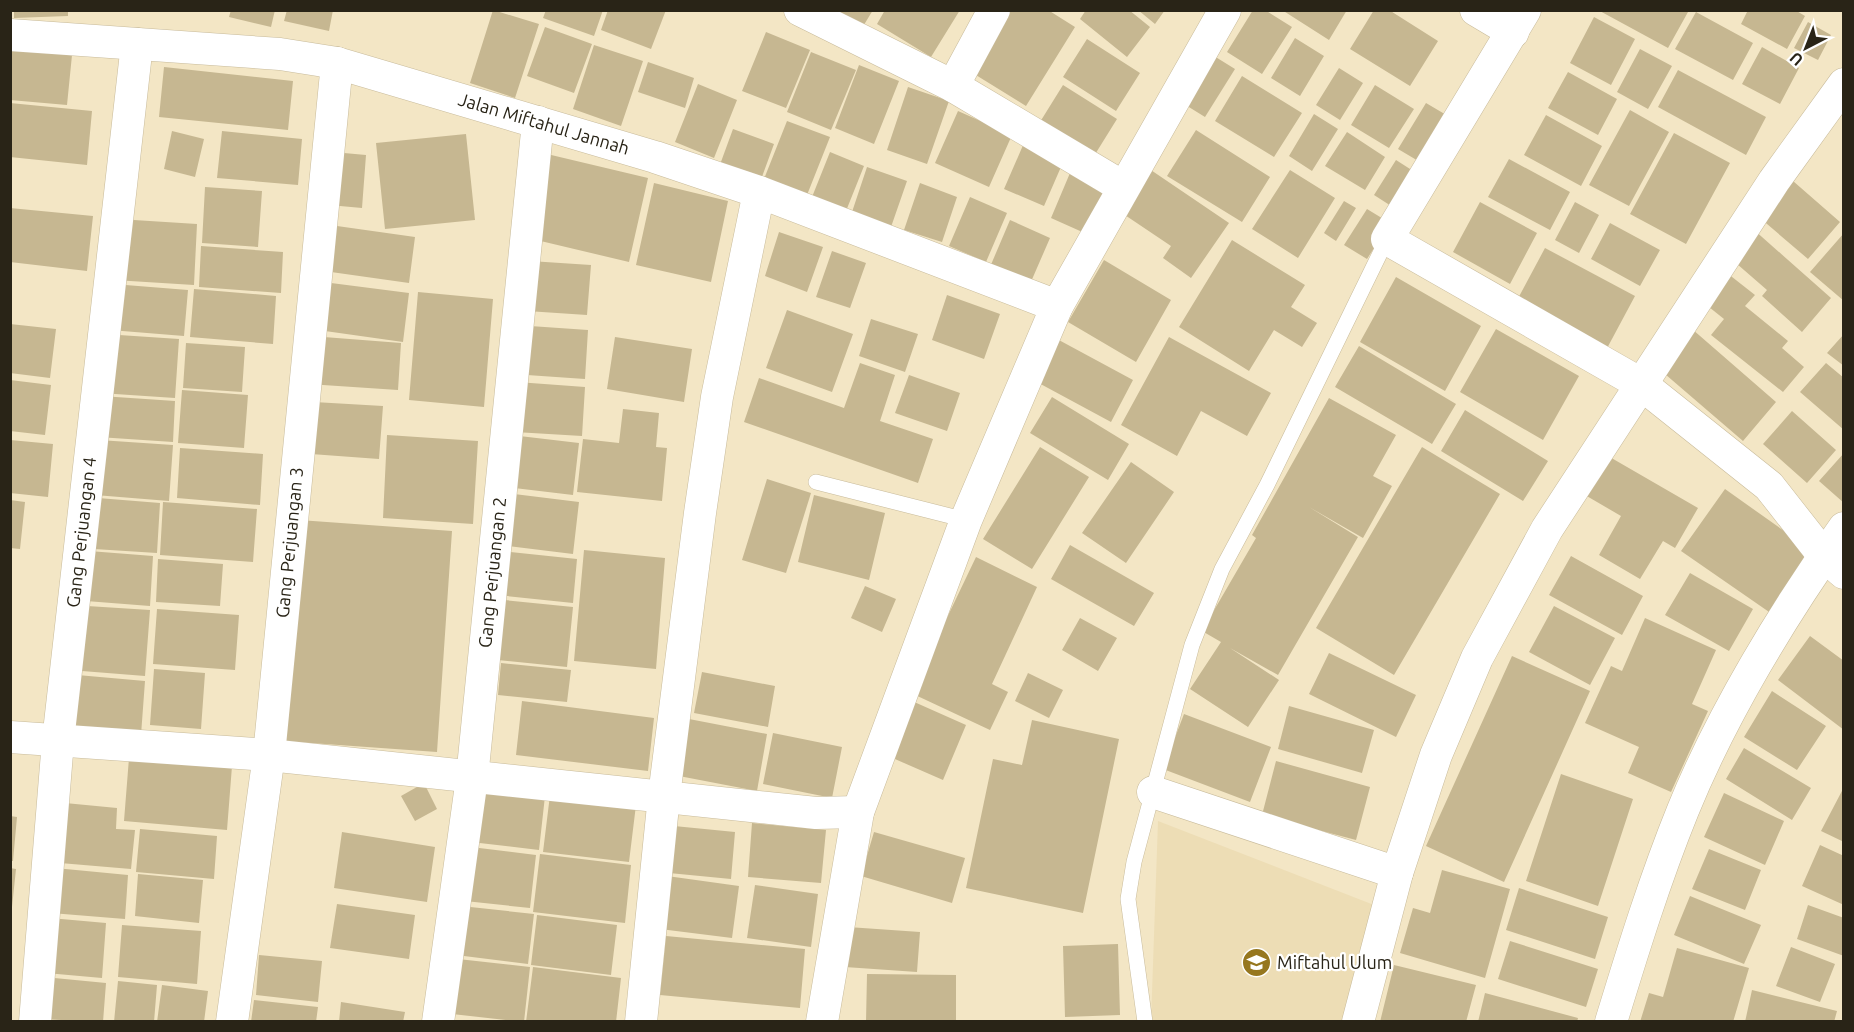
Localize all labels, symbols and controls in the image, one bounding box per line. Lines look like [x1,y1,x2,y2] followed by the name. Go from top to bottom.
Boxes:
[1776,18,1836,78] north arrow
[1786,49,1806,70] text: U
[456,88,632,158] street label: Jalan Miftahul Jannah
[62,456,99,609] street label: Gang Perjuangan 4
[272,466,306,619] street label: Gang Perjuangan 3
[474,496,509,649] street label: Gang Perjuangan 2
[1240,947,1272,979] school or university icon: Miftahul Ulum
[1277,952,1392,972] place label: Miftahul Ulum

